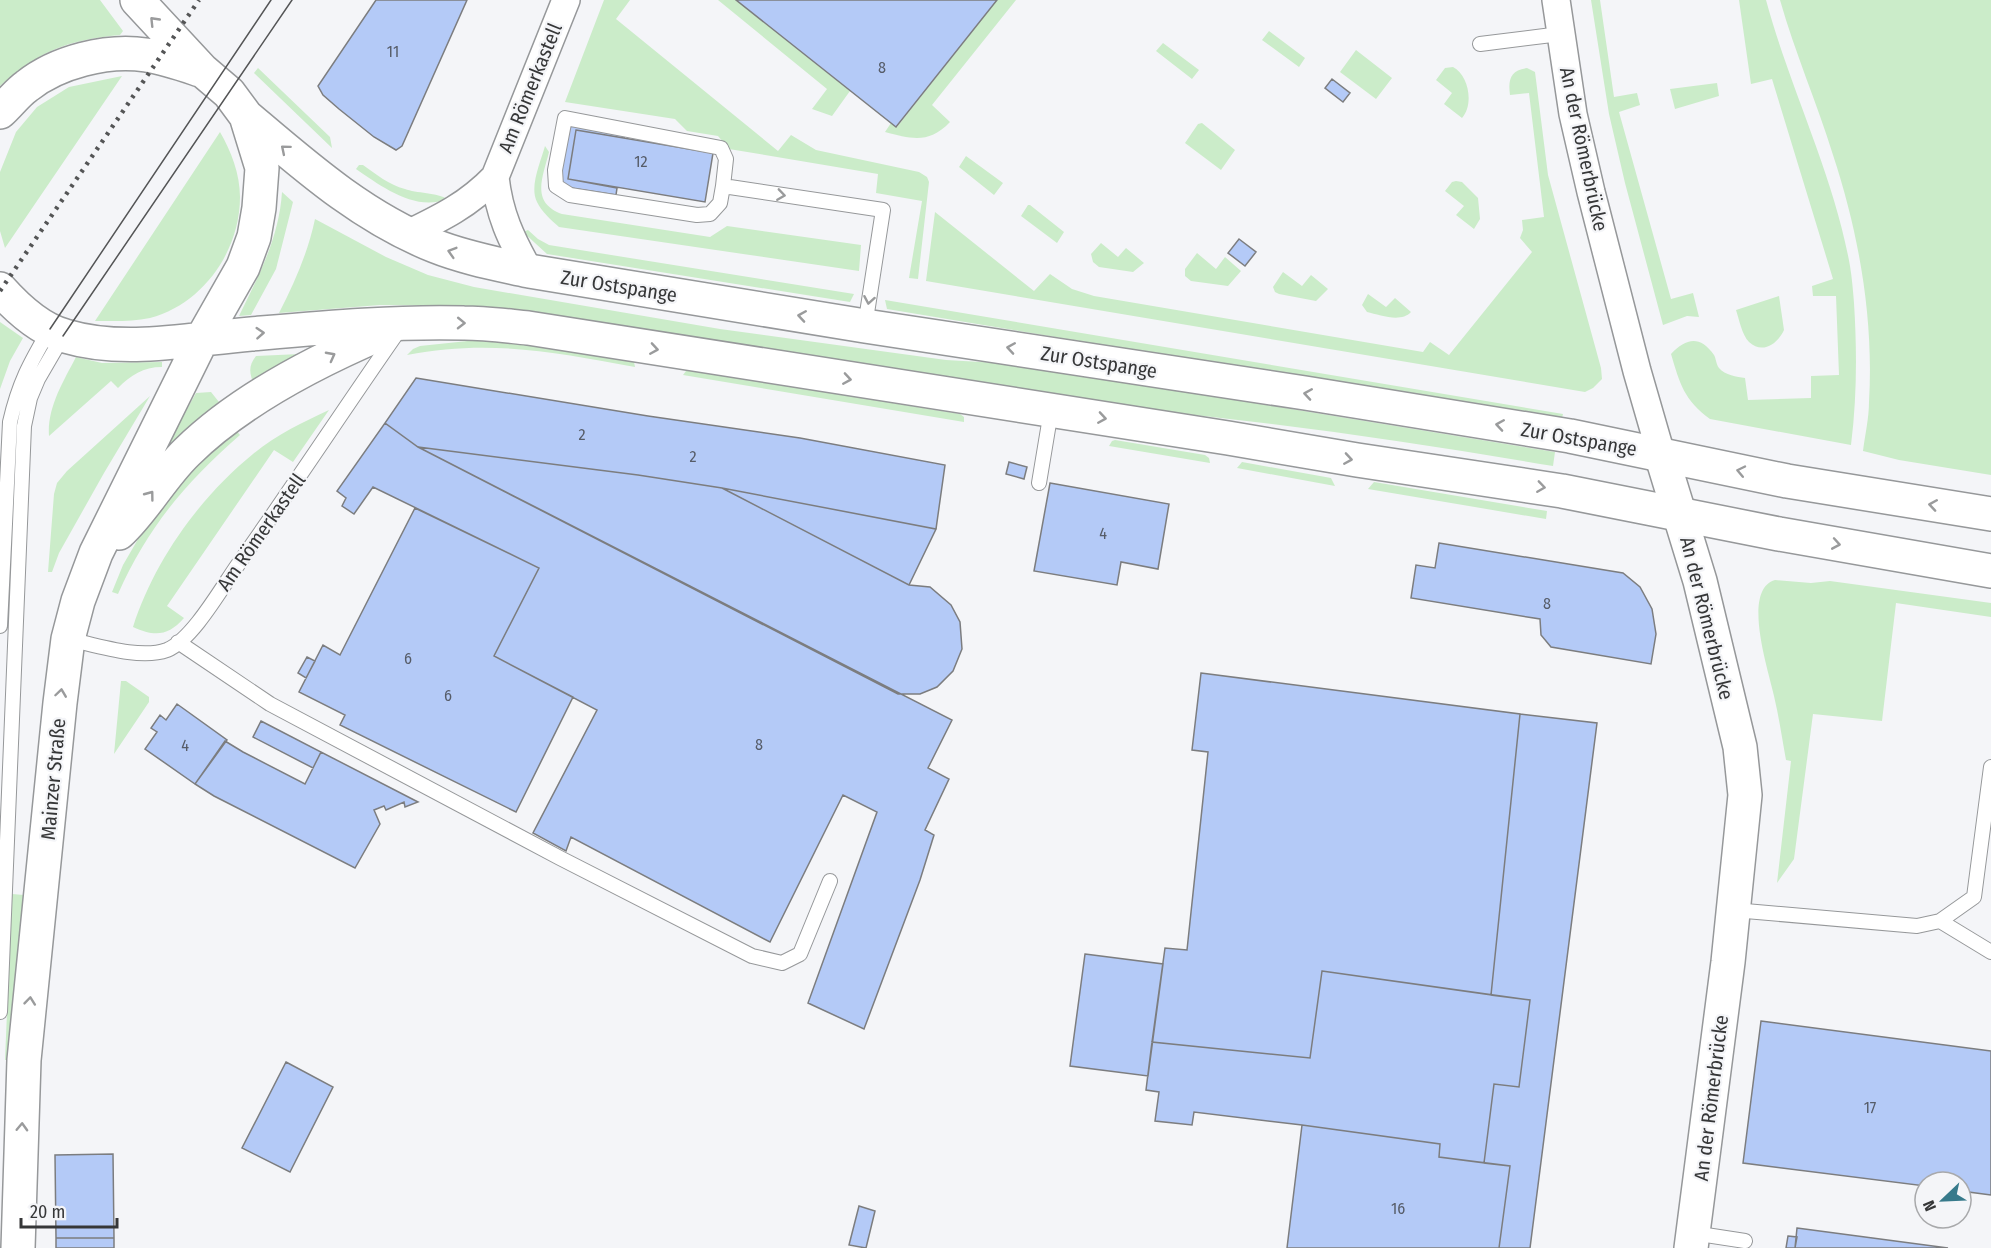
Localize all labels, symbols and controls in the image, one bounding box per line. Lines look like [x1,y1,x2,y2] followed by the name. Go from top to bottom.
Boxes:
[150,17,161,27] one-way arrow
[493,20,567,156] street label: Am Römerkastell
[387,42,399,61] house number: 11
[878,58,886,77] house number: 8
[1555,65,1613,233] street label: An der Römerbrücke
[281,146,292,157] one-way arrow
[634,152,648,171] house number: 12
[776,188,786,200] one-way arrow
[447,247,458,259] one-way arrow
[559,265,679,307] street label: Zur Ostspange
[863,295,876,305] one-way arrow
[797,310,806,322] one-way arrow
[457,317,466,329] one-way arrow
[256,327,265,340] one-way arrow
[1039,341,1159,383] street label: Zur Ostspange
[649,342,659,355] one-way arrow
[1006,343,1016,355] one-way arrow
[325,352,336,363] one-way arrow
[842,372,852,384] one-way arrow
[1303,388,1312,400] one-way arrow
[1097,412,1107,424] one-way arrow
[1519,417,1639,461] street label: Zur Ostspange
[1495,419,1505,432] one-way arrow
[578,425,586,444] house number: 2
[689,447,697,466] house number: 2
[1342,452,1352,465] one-way arrow
[1736,466,1746,479] one-way arrow
[212,469,310,595] street label: Am Römerkastell
[1536,481,1545,493] one-way arrow
[143,491,154,502] one-way arrow
[1929,499,1939,512] one-way arrow
[1099,524,1107,543] house number: 4
[1675,534,1739,702] street label: An der Römerbrücke
[1832,538,1841,550] one-way arrow
[1543,594,1551,613] house number: 8
[404,649,412,668] house number: 6
[444,686,452,705] house number: 6
[55,688,67,697] one-way arrow
[36,717,70,841] street label: Mainzer Straße
[755,735,763,754] house number: 8
[181,736,189,755] house number: 4
[24,997,36,1006] one-way arrow
[1689,1014,1733,1182] street label: An der Römerbrücke
[1864,1098,1877,1117] house number: 17
[15,1122,28,1131] one-way arrow
[1913,1170,1973,1230] north arrow
[21,1191,117,1229] scale bar
[1919,1198,1940,1214] text: N
[1391,1199,1405,1218] house number: 16
[30,1201,65,1223] text: 20 m

